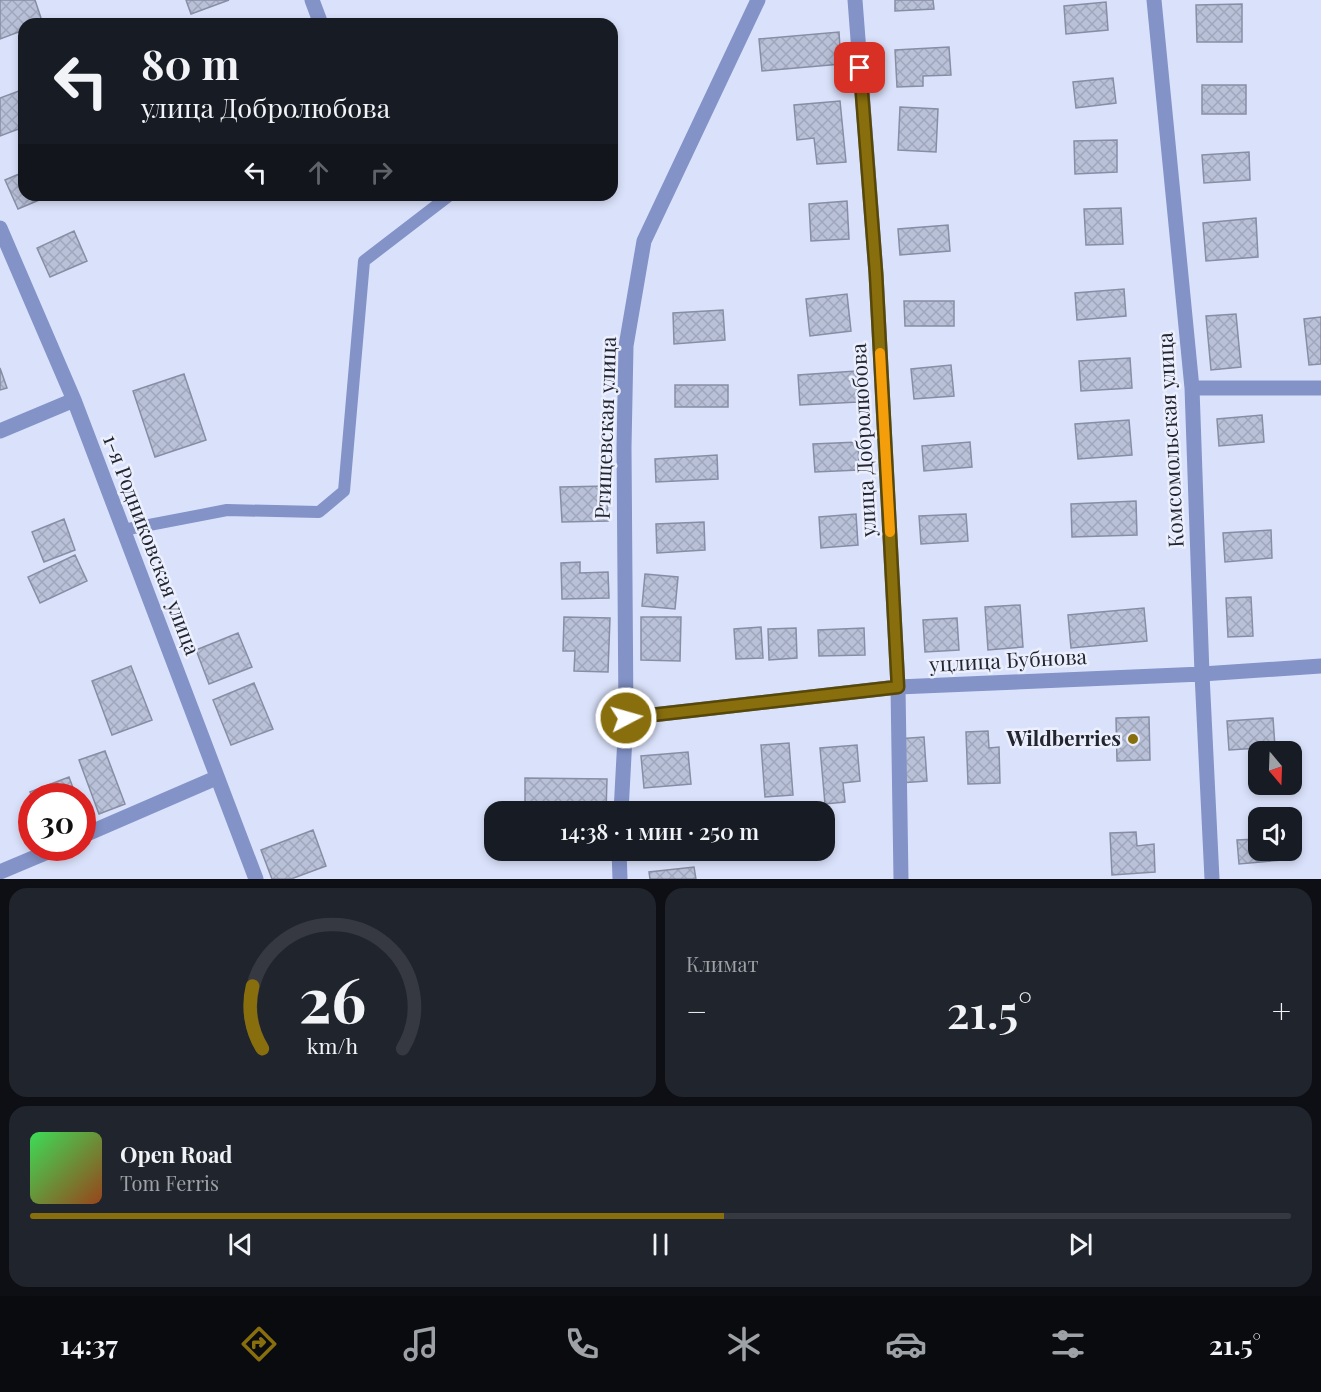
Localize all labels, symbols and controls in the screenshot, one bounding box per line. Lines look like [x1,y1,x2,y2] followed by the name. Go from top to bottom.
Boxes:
[141,35,239,91] text: 80 m
[42,42,120,120] icon: left
[834,42,885,93] pin
[843,51,876,84] icon: arrive
[141,89,390,125] text: улица Добролюбова
[239,156,272,189] icon: left
[302,156,335,189] icon: ahead
[365,156,398,189] icon: right
[1149,331,1189,549] street label: Комсомольская улица
[587,336,621,520] street label: Ртищевская улица
[843,342,881,539] street label: улица Добролюбова
[98,430,208,659] street label: 1-я Родниковская улица
[927,641,1088,677] street label: уцлица Бубнова
[594,686,658,750] position arrow
[1005,723,1121,751] place label: Wildberries
[1126,732,1140,746] marker: Wildberries
[1248,741,1302,795] north arrow
[1248,741,1302,861] map controls
[18,783,96,861] speed limit sign: 30
[1248,807,1302,861] button: sound
[560,816,759,846] text: 14:38 · 1 мин · 250 m
[686,950,759,977] text: Климат
[299,955,366,1039] text: 26
[947,980,1032,1040] text: 21.5°
[686,988,707,1032] text: −
[1272,988,1291,1032] text: +
[307,1032,359,1060] text: km/h
[120,1139,232,1169] text: Open Road
[120,1169,219,1196] text: Tom Ferris
[224,1228,257,1261] icon: previous
[644,1228,677,1261] icon: pause
[1064,1228,1097,1261] icon: next
[238,1323,280,1365] icon: directions
[400,1323,442,1365] icon: music
[561,1323,603,1365] icon: phone
[723,1323,765,1365] icon: climate
[885,1323,927,1365] icon: car
[1047,1323,1089,1365] icon: filters
[60,1326,118,1362] text: 14:37
[1209,1326,1261,1362] text: 21.5°

